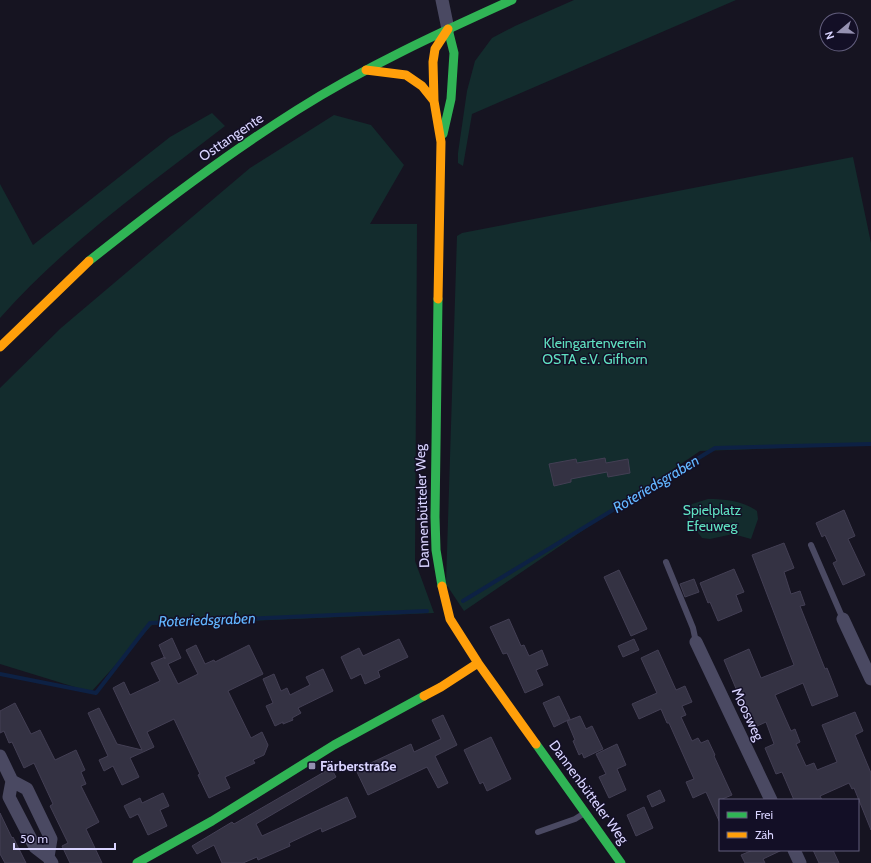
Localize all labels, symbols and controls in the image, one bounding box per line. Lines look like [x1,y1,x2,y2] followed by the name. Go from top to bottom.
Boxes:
[819,12,859,52] north arrow
[822,29,837,41] text: N
[195,109,267,165] street label: Osttangente
[542,334,648,368] park label: Kleingartenverein OSTA e.V. Gifhorn
[411,443,433,568] street label: Dannenbütteler Weg
[610,451,702,517] water label: Roteriedsgraben
[683,501,742,535] park label: Spielplatz Efeuweg
[158,609,256,631] water label: Roteriedsgraben
[728,685,769,744] street label: Moosweg
[545,737,633,848] street label: Dannenbütteler Weg
[320,757,396,775] place label: Färberstraße
[307,761,317,771] marker: Färberstraße
[719,799,859,851] legend
[755,807,773,822] text: Frei
[14,825,115,851] scale bar
[755,827,774,842] text: Zäh
[20,831,48,846] text: 50 m

